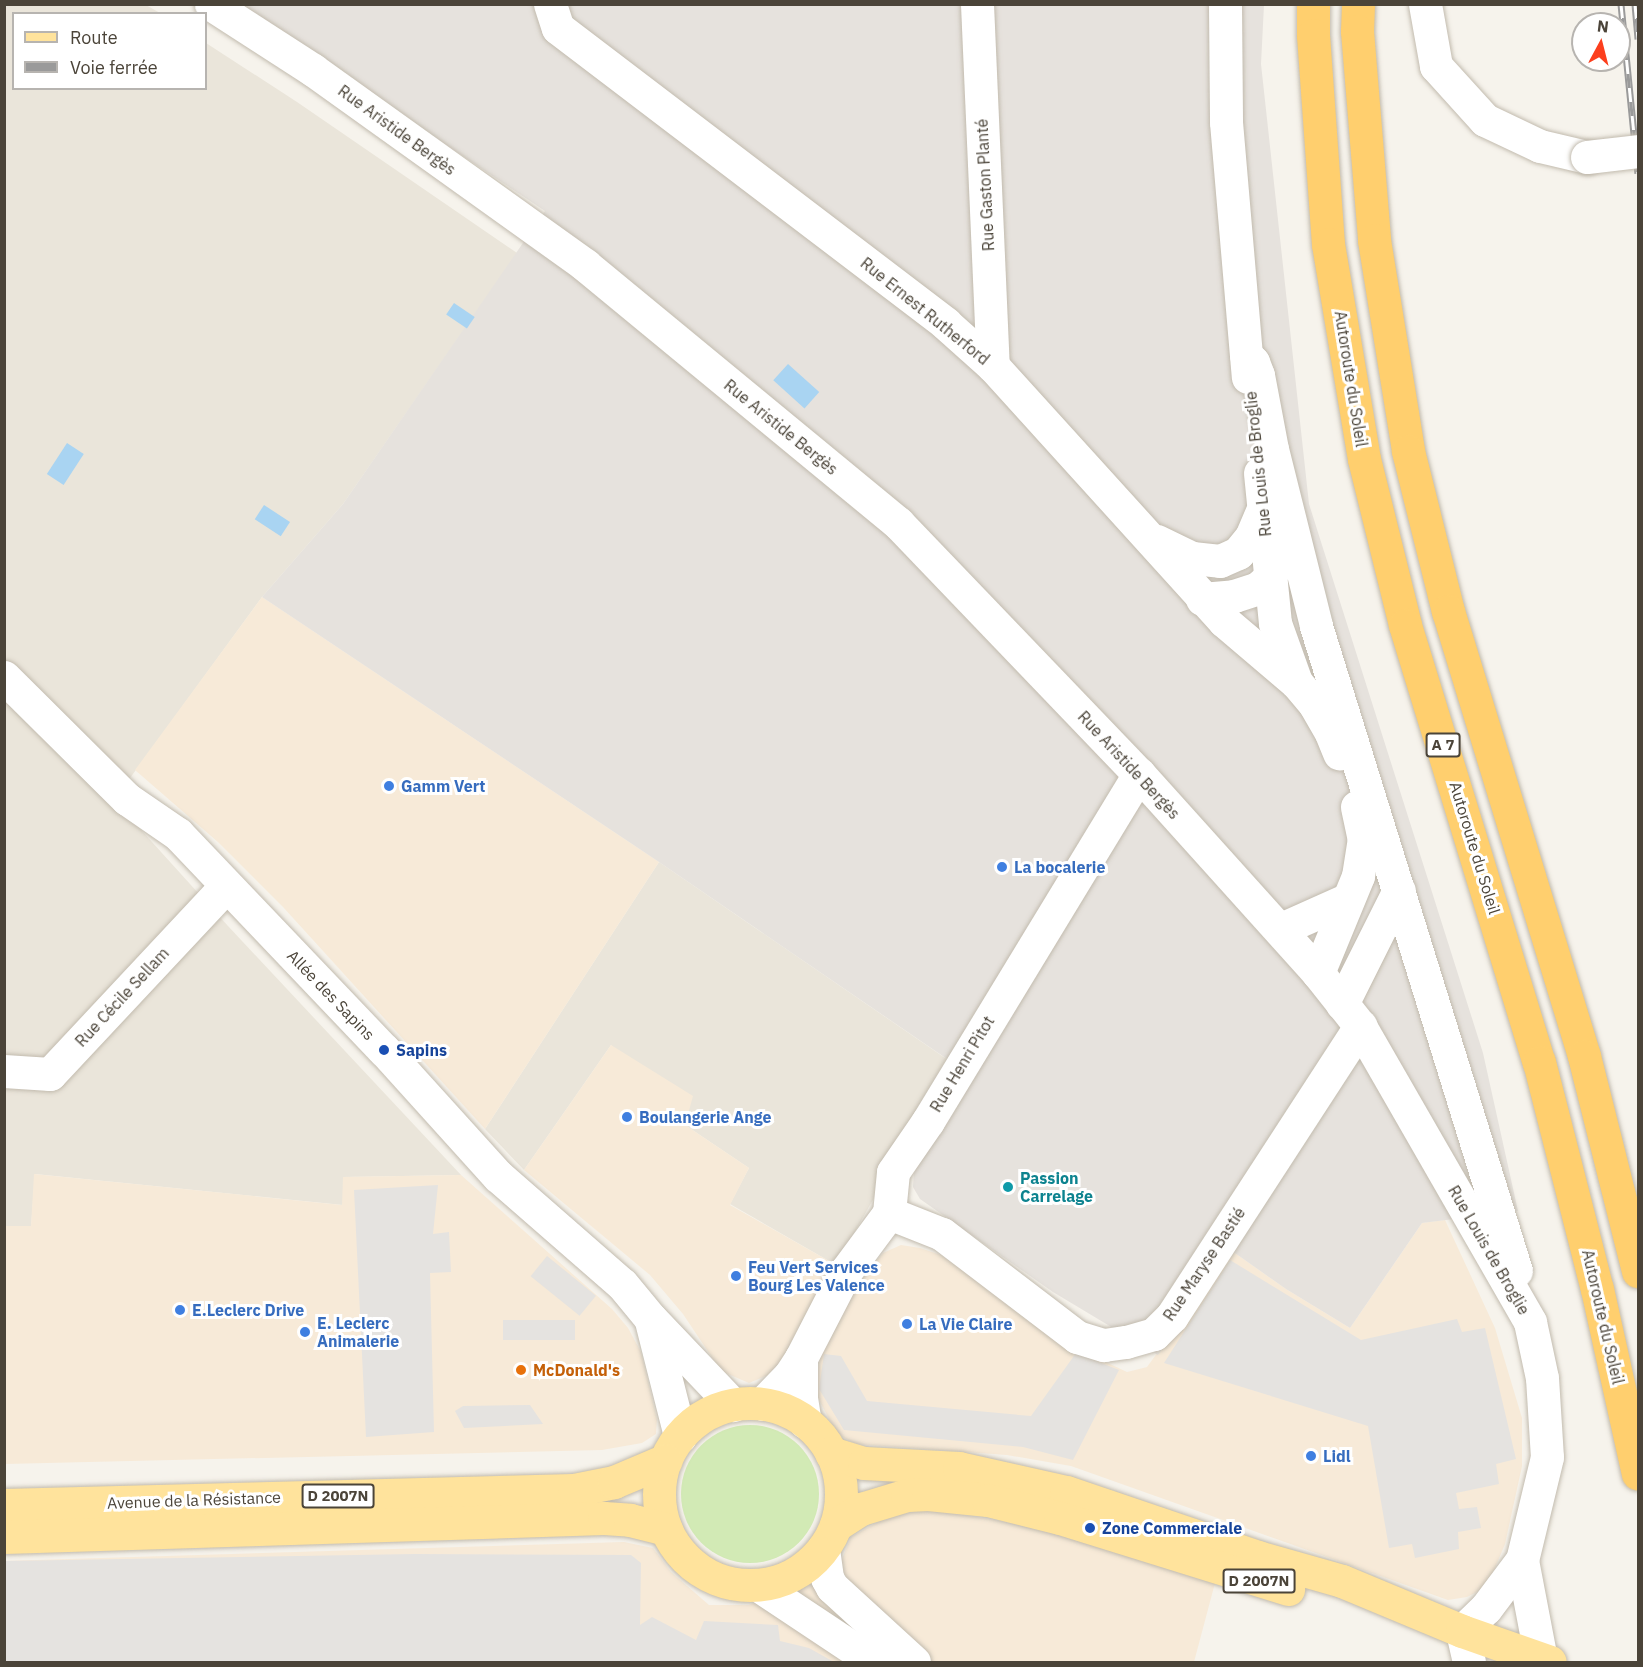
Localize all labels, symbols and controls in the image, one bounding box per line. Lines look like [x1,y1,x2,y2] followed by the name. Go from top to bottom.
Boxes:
[12,12,207,90] legend
[1571,12,1631,72] north arrow
[1596,15,1610,37] text: N
[70,26,118,49] text: Route
[70,56,158,79] text: Voie ferrée
[334,81,460,179] street label: Rue Aristide Bergès
[972,118,998,252] street label: Rue Gaston Planté
[857,253,993,369] street label: Rue Ernest Rutherford
[1331,309,1371,449] street label: Autoroute du Soleil
[720,375,842,479] street label: Rue Aristide Bergès
[1241,390,1275,538] street label: Rue Louis de Broglie
[1074,707,1184,823] street label: Rue Aristide Bergès
[1425,733,1461,757] road number: A 7
[401,776,485,796] place label: Gamm Vert
[382,779,396,793] marker: Gamm Vert
[1446,779,1504,917] street label: Autoroute du Soleil
[1014,857,1105,877] place label: La bocalerie
[995,860,1009,874] marker: La bocalerie
[71,943,173,1051] street label: Rue Cécile Sellam
[283,946,379,1044] street label: Allée des Sapins
[926,1013,998,1115] street label: Rue Henri Pitot
[396,1040,447,1060] place label: Sapins
[377,1043,391,1057] marker: Sapins
[639,1107,771,1127] place label: Boulangerie Ange
[620,1110,634,1124] marker: Boulangerie Ange
[1020,1168,1093,1206] place label: Passion Carrelage
[1001,1180,1015,1194] marker: Passion Carrelage
[1444,1182,1534,1318] street label: Rue Louis de Broglie
[1159,1204,1249,1324] street label: Rue Maryse Bastié
[1578,1248,1628,1386] street label: Autoroute du Soleil
[748,1257,885,1295] place label: Feu Vert Services Bourg Les Valence
[729,1269,743,1283] marker: Feu Vert Services Bourg Les Valence
[192,1300,304,1320] place label: E.Leclerc Drive
[173,1303,187,1317] marker: E.Leclerc Drive
[317,1313,399,1351] place label: E. Leclerc Animalerie
[919,1314,1012,1334] place label: La Vie Claire
[900,1317,914,1331] marker: La Vie Claire
[298,1325,312,1339] marker: E. Leclerc Animalerie
[533,1360,620,1380] place label: McDonald's
[514,1363,528,1377] marker: McDonald's
[1323,1446,1351,1466] place label: Lidl
[1304,1449,1318,1463] marker: Lidl
[300,1484,376,1508] road number: D 2007N
[107,1487,281,1513] street label: Avenue de la Résistance
[1102,1518,1242,1538] place label: Zone Commerciale
[1083,1521,1097,1535] marker: Zone Commerciale
[1222,1569,1296,1593] road number: D 2007N

